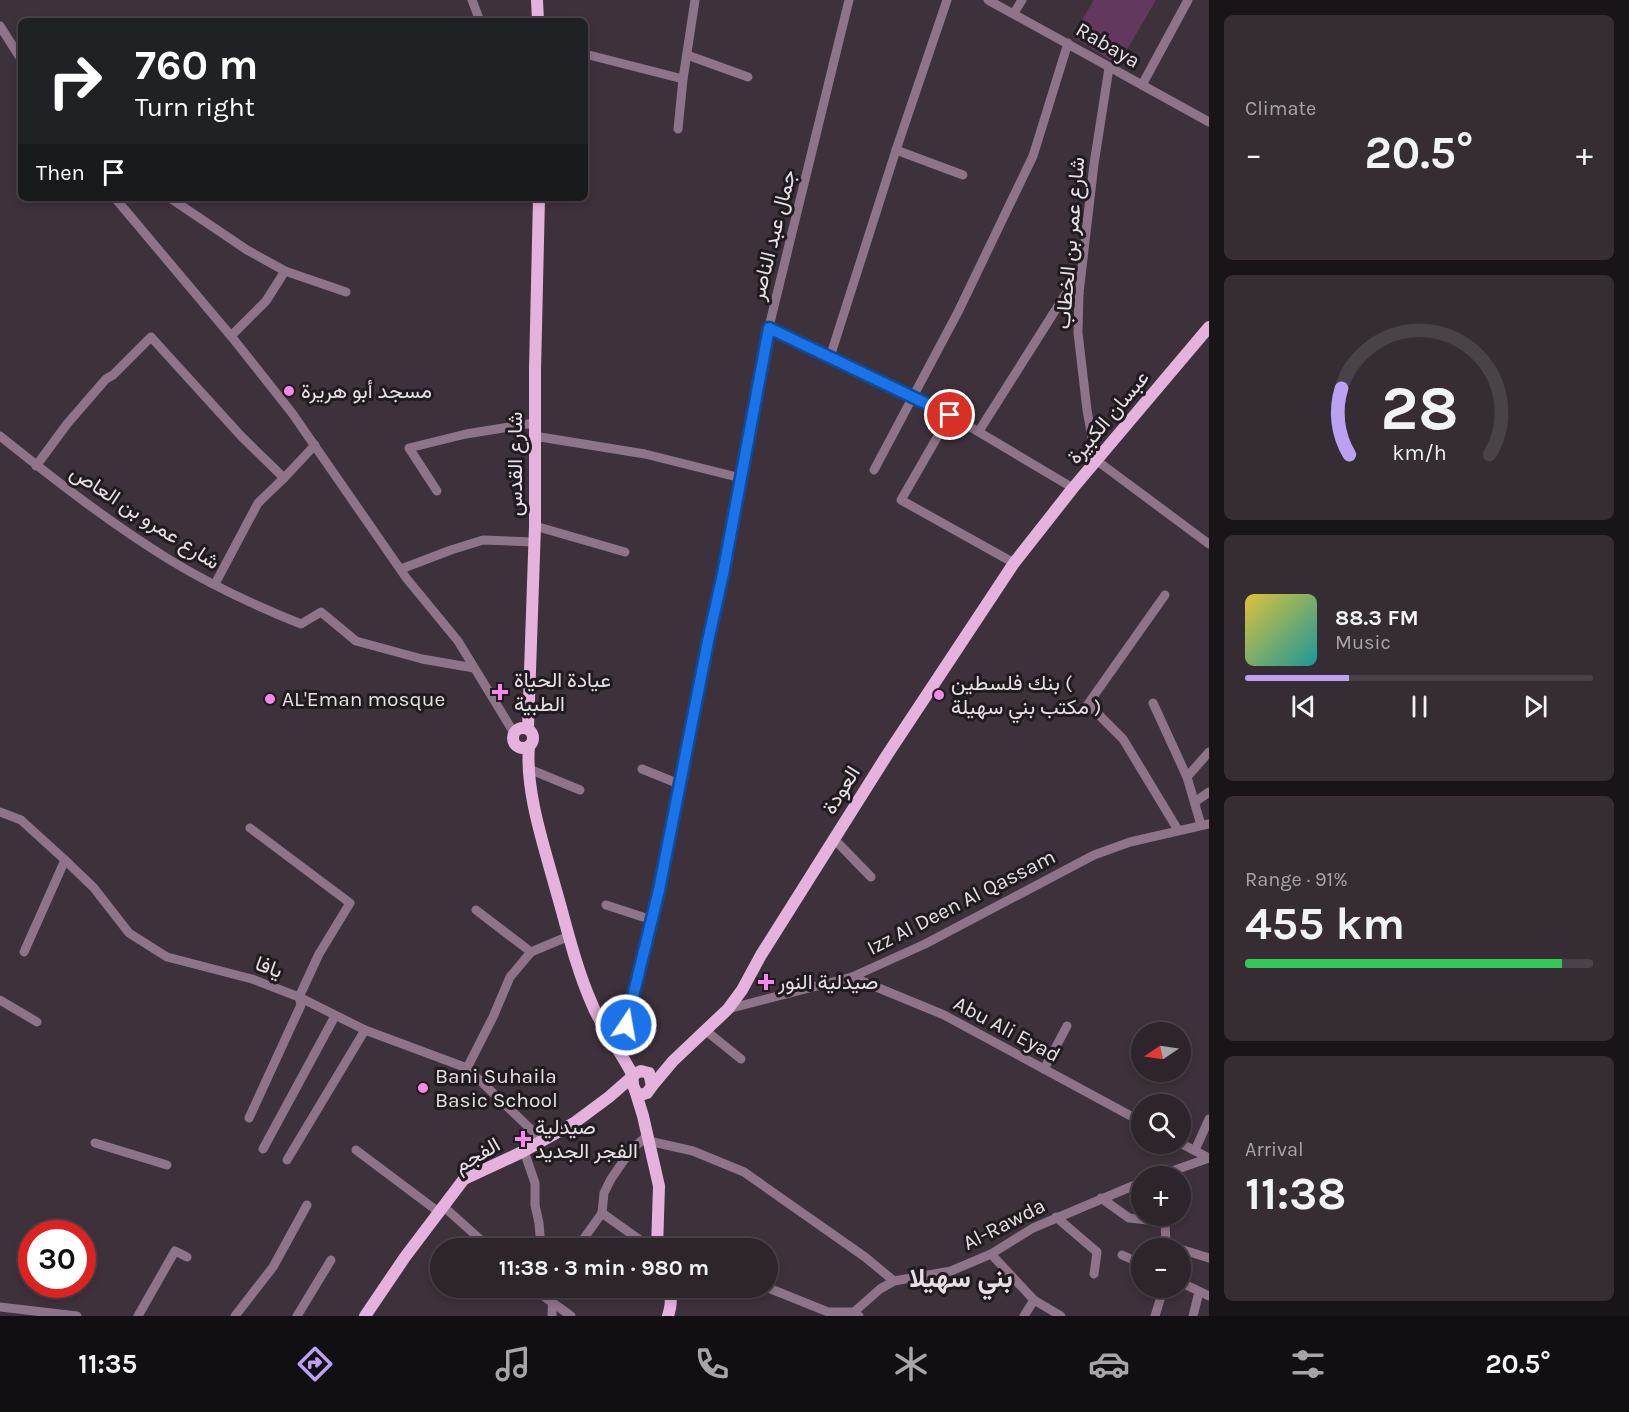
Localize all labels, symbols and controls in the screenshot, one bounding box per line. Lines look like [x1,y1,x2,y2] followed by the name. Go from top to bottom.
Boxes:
[1072,17,1144,73] street label: Rabaya
[135,40,258,90] text: 760 m
[36,42,114,120] icon: right
[135,91,255,123] text: Turn right
[1245,97,1316,120] text: Climate
[1364,127,1474,179] text: 20.5°
[1245,135,1262,173] text: −
[1576,135,1593,173] text: +
[97,156,130,189] icon: arrive
[1051,156,1091,330] street label: شارع عمر بن الخطاب
[36,160,85,186] text: Then
[745,167,802,304] street label: جمال عبد الناصر
[1062,366,1155,469] street label: عبسان الكبيرة
[1380,372,1458,445] text: 28
[301,379,432,404] place label: مسجد أبو هريرة
[282,384,296,398] marker: مسجد أبو هريرة
[924,389,975,440] pin
[933,398,966,431] icon: arrive
[503,412,529,516] street label: شارع القدس
[1392,440,1446,465] text: km/h
[65,460,224,576] street label: شارع عمرو بن العاص
[1335,605,1419,631] text: 88.3 FM
[1335,631,1391,654] text: Music
[514,668,611,716] place label: عيادة الحياة الطبية
[951,671,1102,724] place label: بنك فلسطين ( مكتب بني سهيلة )
[491,683,509,701] marker: عيادة الحياة الطبية
[282,687,445,711] place label: AL'Eman mosque
[932,688,946,702] marker: بنك فلسطين ( مكتب بني سهيلة )
[1287,690,1320,723] icon: previous
[1403,690,1436,723] icon: pause
[1519,690,1552,723] icon: next
[263,692,277,706] marker: AL'Eman mosque
[817,762,866,819] street label: العودة
[863,844,1059,960] street label: Izz Al Deen Al Qassam
[1245,868,1348,891] text: Range · 91%
[1245,898,1405,950] text: 455 km
[252,951,286,983] street label: يافا
[777,970,878,995] place label: صيدلية النور
[759,975,773,989] marker: صيدلية النور
[950,991,1064,1067] street label: Abu Ali Eyad
[594,993,658,1057] position arrow
[1131,1022,1191,1082] north arrow
[1131,1022,1191,1298] map controls
[435,1064,558,1112] place label: Bani Suhaila Basic School
[416,1081,430,1095] marker: Bani Suhaila Basic School
[1131,1094,1191,1154] button: search
[535,1115,638,1164] place label: صيدلية الفجر الجديد
[450,1132,505,1179] street label: الفجم
[516,1132,530,1146] marker: صيدلية الفجر الجديد
[1245,1138,1304,1161] text: Arrival
[1131,1166,1191,1226] button: +
[1245,1168,1346,1220] text: 11:38
[959,1193,1049,1255] street label: Al-Rawda
[18,1220,96,1298] speed limit sign: 30
[1131,1238,1191,1298] button: −
[499,1255,709,1281] text: 11:38 · 3 min · 980 m
[909,1262,1013,1300] district label: بني سهيلا
[294,1343,336,1385] icon: directions
[492,1343,534,1385] icon: music
[691,1343,733,1385] icon: phone
[890,1343,932,1385] icon: climate
[1088,1343,1130,1385] icon: car
[1287,1343,1329,1385] icon: filters
[78,1348,137,1380] text: 11:35
[1485,1348,1551,1380] text: 20.5°

